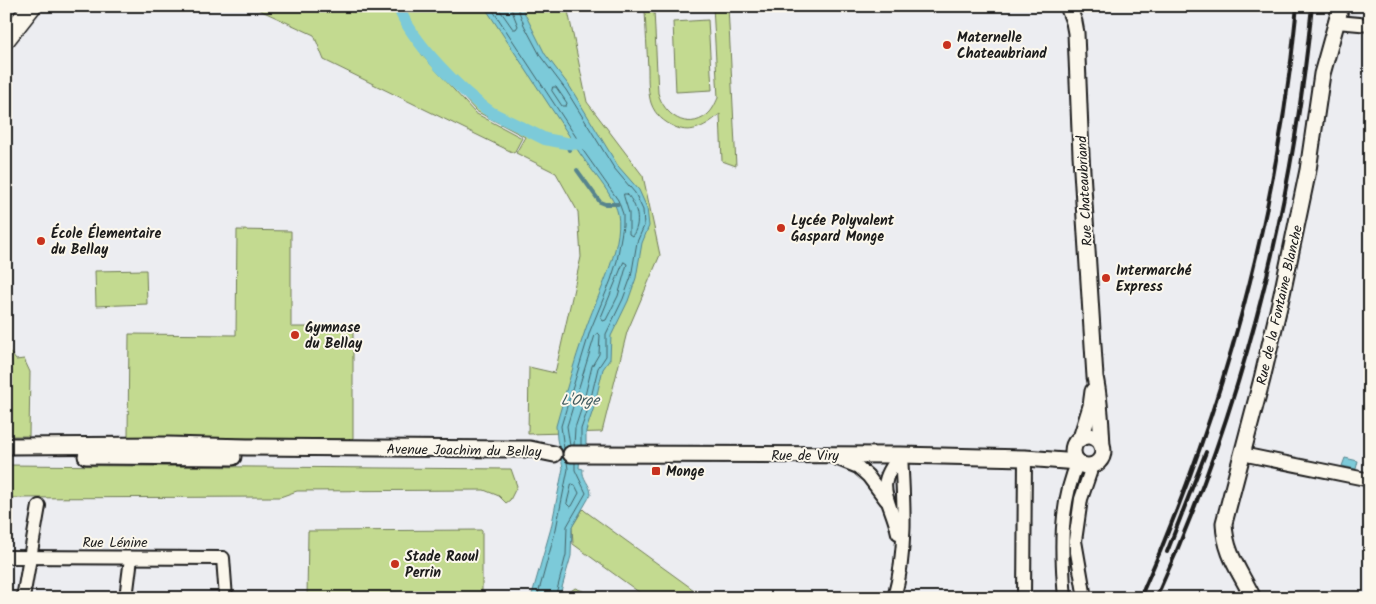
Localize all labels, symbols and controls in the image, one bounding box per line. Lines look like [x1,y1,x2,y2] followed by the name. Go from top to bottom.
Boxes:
[957,27,1047,65] place label: Maternelle Chateaubriand
[941,39,953,51] marker: Maternelle Chateaubriand
[1071,134,1099,247] street label: Rue Chateaubriand
[791,210,895,248] place label: Lycée Polyvalent Gaspard Monge
[775,222,787,234] marker: Lycée Polyvalent Gaspard Monge
[1251,222,1309,387] street label: Rue de la Fontaine Blanche
[51,223,161,261] place label: École Élementaire du Bellay
[35,235,47,247] marker: École Élementaire du Bellay
[1116,260,1192,298] place label: Intermarché Express
[1100,272,1112,284] marker: Intermarché Express
[305,317,363,355] place label: Gymnase du Bellay
[289,329,301,341] marker: Gymnase du Bellay
[561,389,600,413] water label: L'Orge
[386,439,542,463] street label: Avenue Joachim du Bellay
[771,445,839,467] street label: Rue de Viry
[666,461,704,483] place label: Monge
[650,465,662,477] marker: Monge
[82,532,148,554] street label: Rue Lénine
[405,546,479,584] place label: Stade Raoul Perrin
[389,558,401,570] marker: Stade Raoul Perrin

